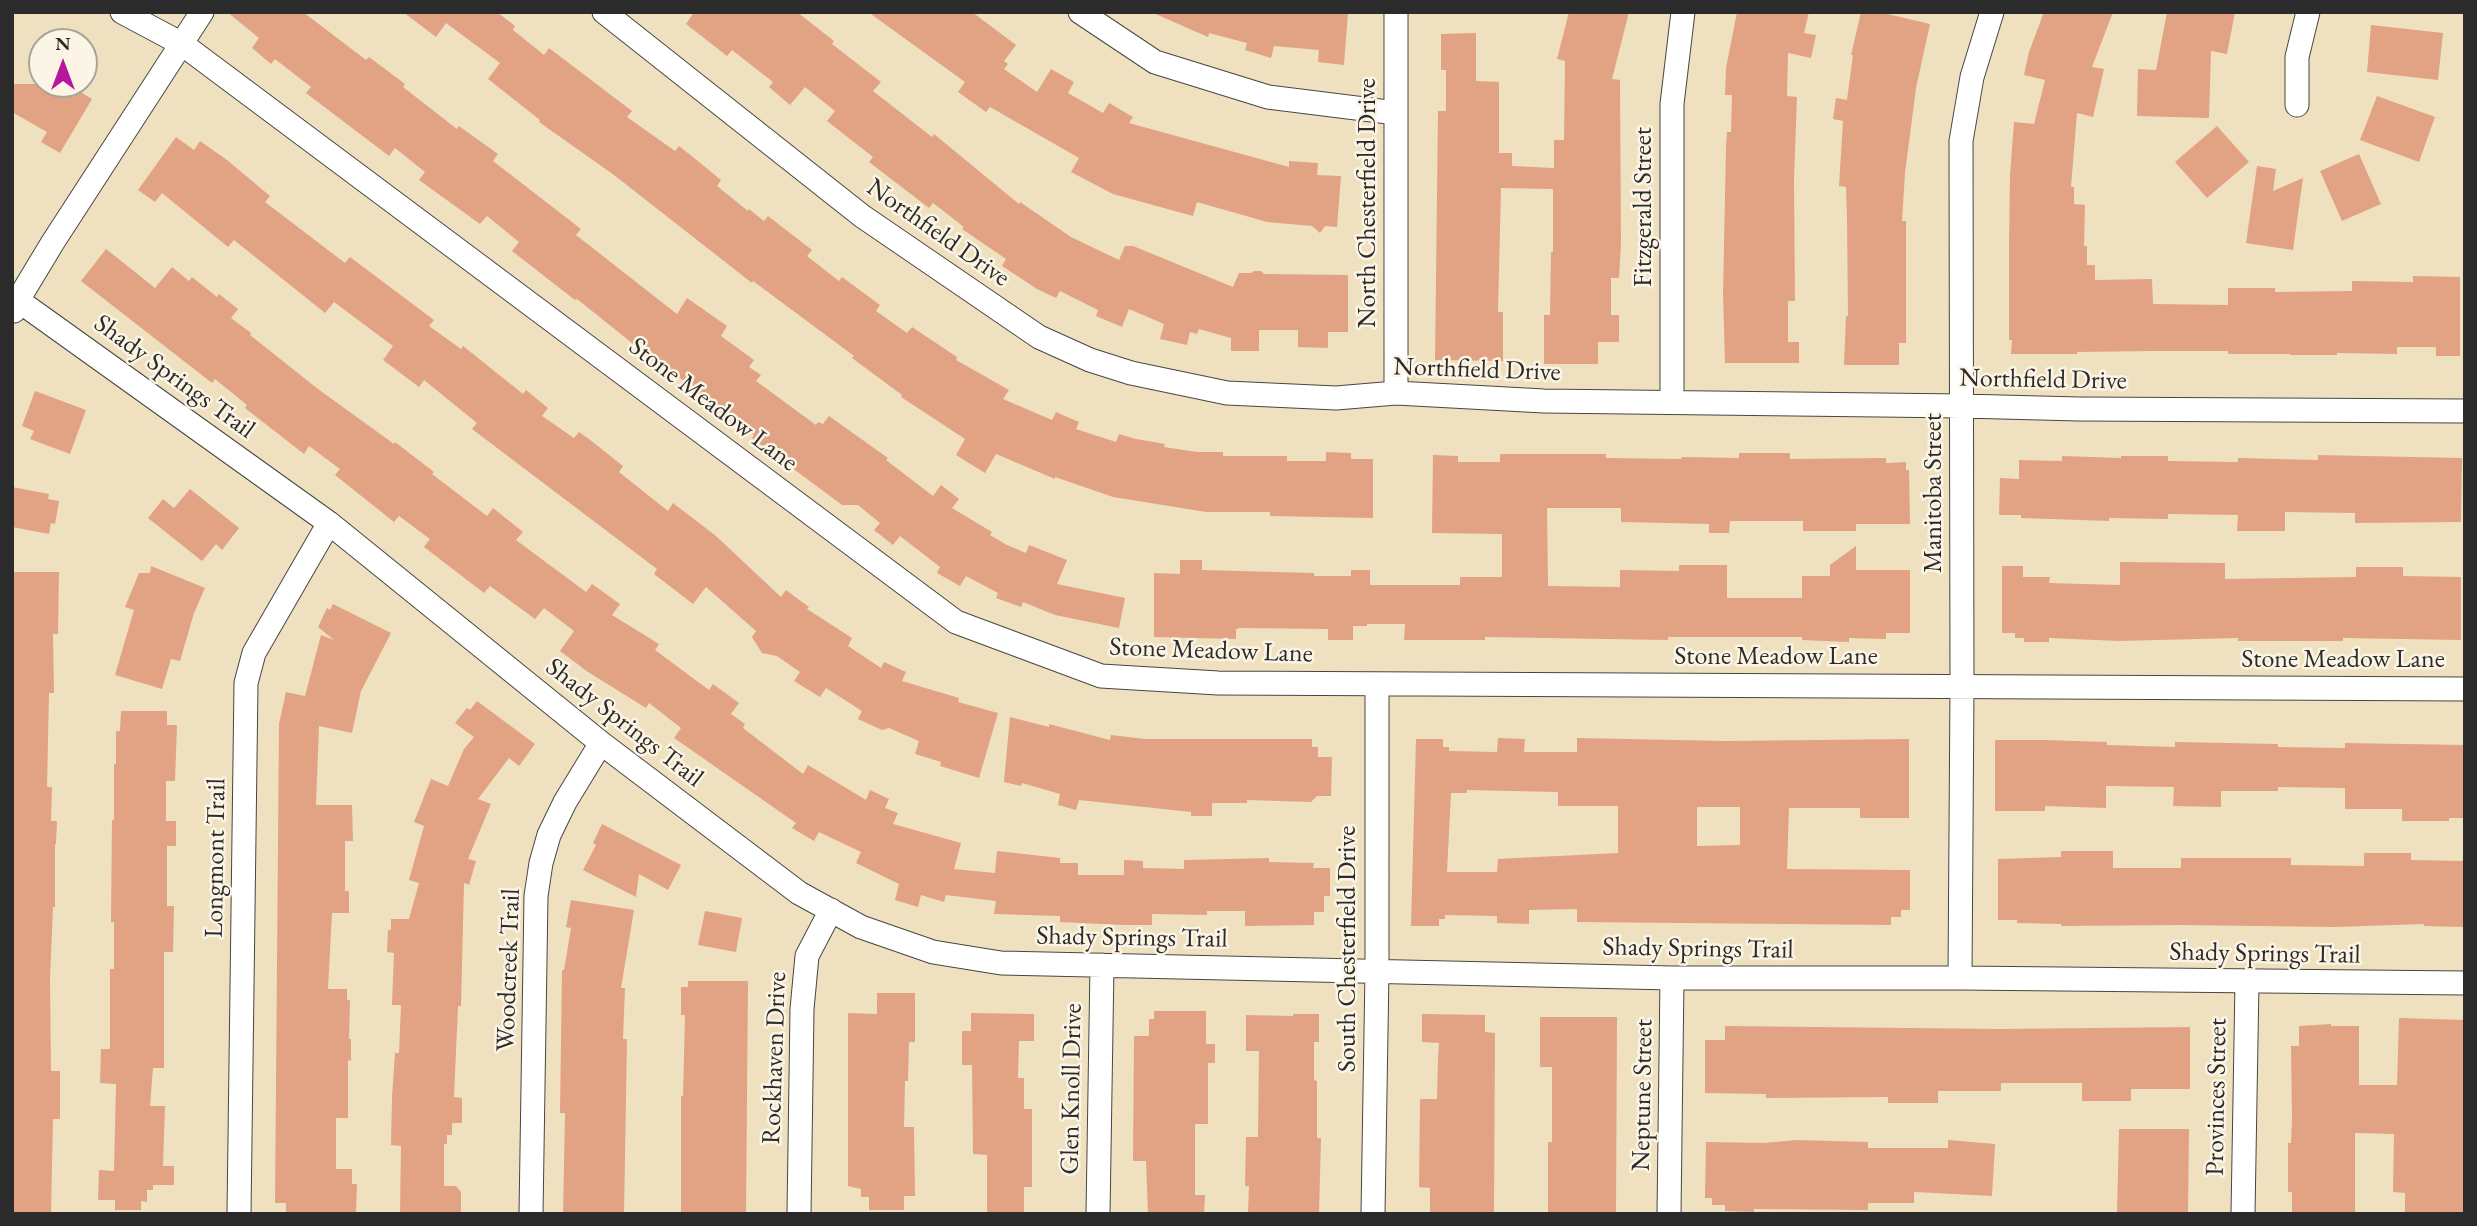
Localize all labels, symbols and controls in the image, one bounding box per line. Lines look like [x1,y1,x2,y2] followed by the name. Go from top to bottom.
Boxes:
[28,28,98,98] north arrow
[55,31,71,56] text: N
[1352,78,1384,328] street label: North Chesterfield Drive
[1628,127,1660,287] street label: Fitzgerald Street
[860,172,1016,294] street label: Northfield Drive
[87,308,261,446] street label: Shady Springs Trail
[622,331,804,479] street label: Stone Meadow Lane
[1393,351,1561,389] street label: Northfield Drive
[1959,363,2127,397] street label: Northfield Drive
[1918,413,1950,573] street label: Manitoba Street
[1109,632,1313,670] street label: Stone Meadow Lane
[1674,641,1878,673] street label: Stone Meadow Lane
[2241,644,2445,676] street label: Stone Meadow Lane
[539,652,709,794] street label: Shady Springs Trail
[199,778,233,938] street label: Longmont Trail
[1332,826,1364,1072] street label: South Chesterfield Drive
[491,888,527,1052] street label: Woodcreek Trail
[1036,921,1228,955] street label: Shady Springs Trail
[1602,932,1794,966] street label: Shady Springs Trail
[2169,937,2361,971] street label: Shady Springs Trail
[756,971,794,1145] street label: Rockhaven Drive
[1055,1003,1089,1175] street label: Glen Knoll Drive
[2200,1018,2234,1176] street label: Provinces Street
[1626,1019,1660,1171] street label: Neptune Street

